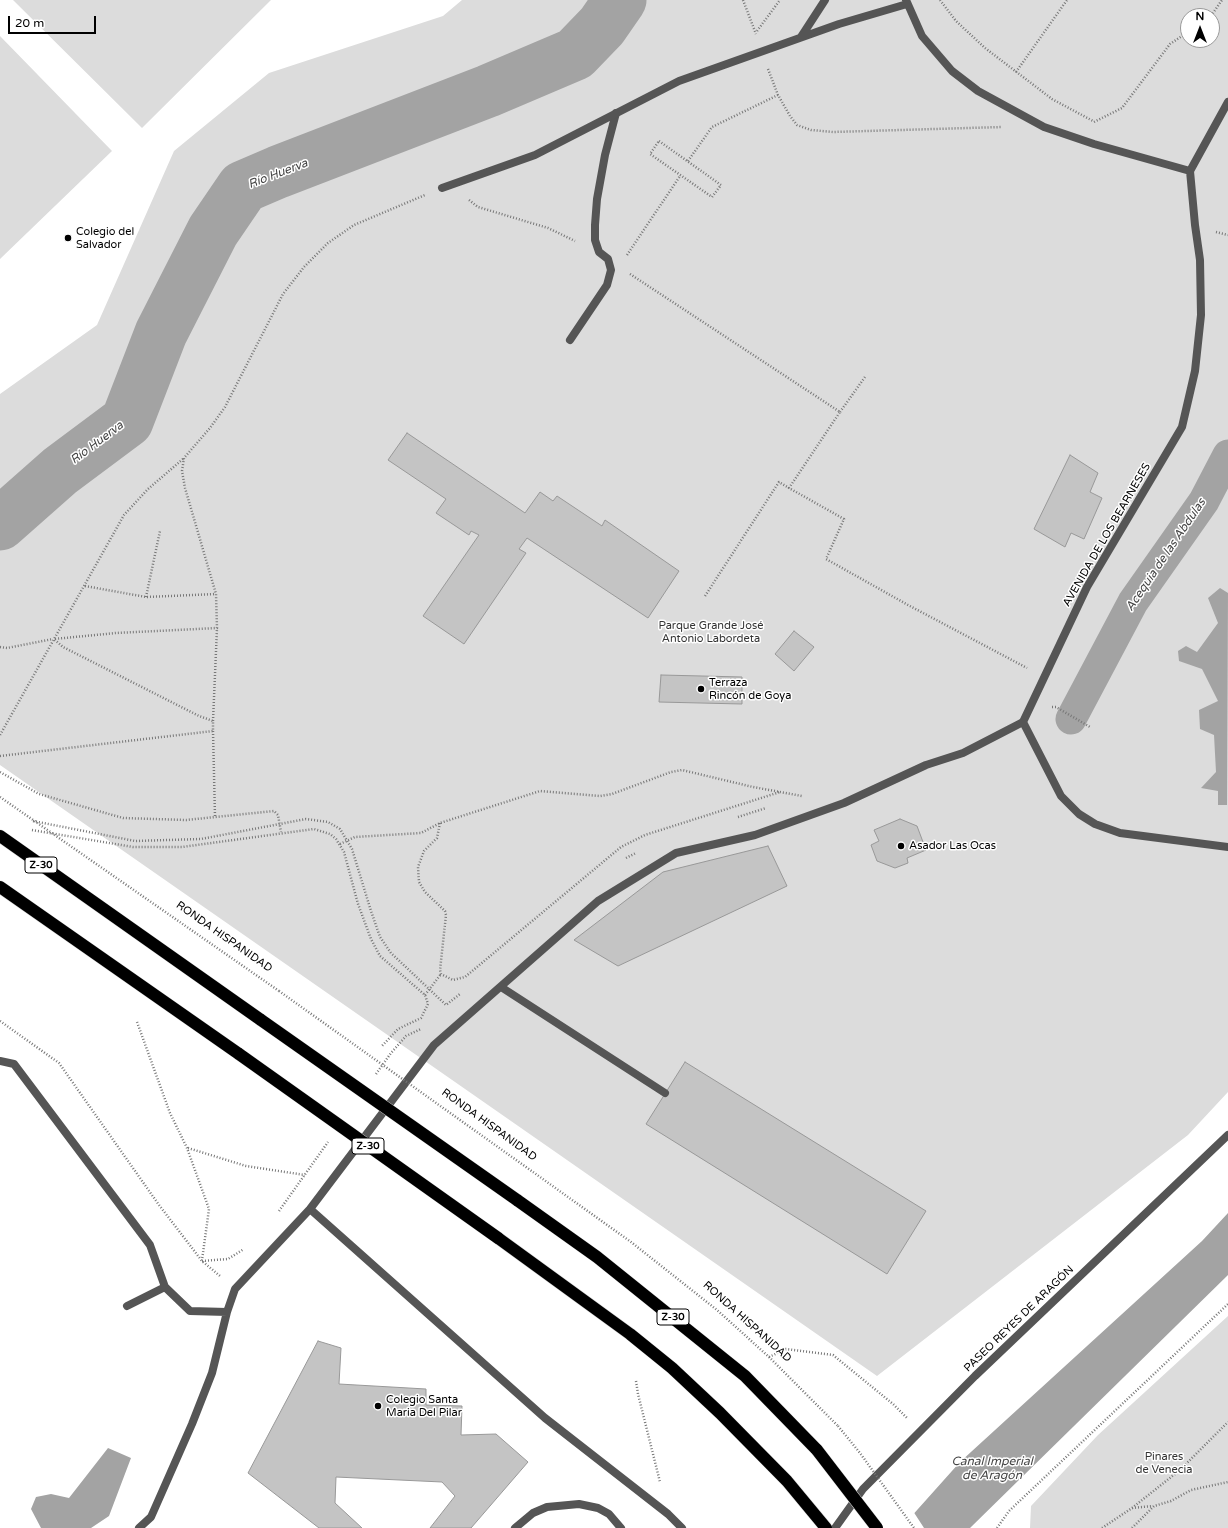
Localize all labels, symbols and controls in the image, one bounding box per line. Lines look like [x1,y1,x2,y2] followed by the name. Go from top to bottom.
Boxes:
[10,8,98,34] scale bar
[1180,8,1220,48] north arrow
[1196,10,1204,23] text: N
[15,16,44,30] text: 20 m
[246,156,310,192] water label: Río Huerva
[76,225,134,251] place label: Colegio del Salvador
[63,233,73,243] marker: Colegio del Salvador
[68,418,126,468] water label: Río Huerva
[1060,461,1154,609] street label: AVENIDA DE LOS BEARNESES
[1123,496,1209,614] water label: Acequia de las Abdulas
[659,619,763,645] park label: Parque Grande José Antonio Labordeta
[709,676,791,702] place label: Terraza Rincón de Goya
[696,684,706,694] marker: Terraza Rincón de Goya
[909,839,996,853] place label: Asador Las Ocas
[896,841,906,851] marker: Asador Las Ocas
[25,857,57,873] road number: Z-30
[173,899,275,975] street label: RONDA HISPANIDAD
[439,1086,539,1164] street label: RONDA HISPANIDAD
[352,1138,384,1154] road number: Z-30
[961,1263,1077,1375] street label: PASEO REYES DE ARAGÓN
[700,1279,794,1365] street label: RONDA HISPANIDAD
[657,1309,689,1325] road number: Z-30
[386,1393,462,1419] place label: Colegio Santa Maria Del Pilar
[373,1401,383,1411] marker: Colegio Santa Maria Del Pilar
[1136,1450,1192,1476] park label: Pinares de Venecia
[951,1455,1033,1483] water label: Canal Imperial de Aragón

